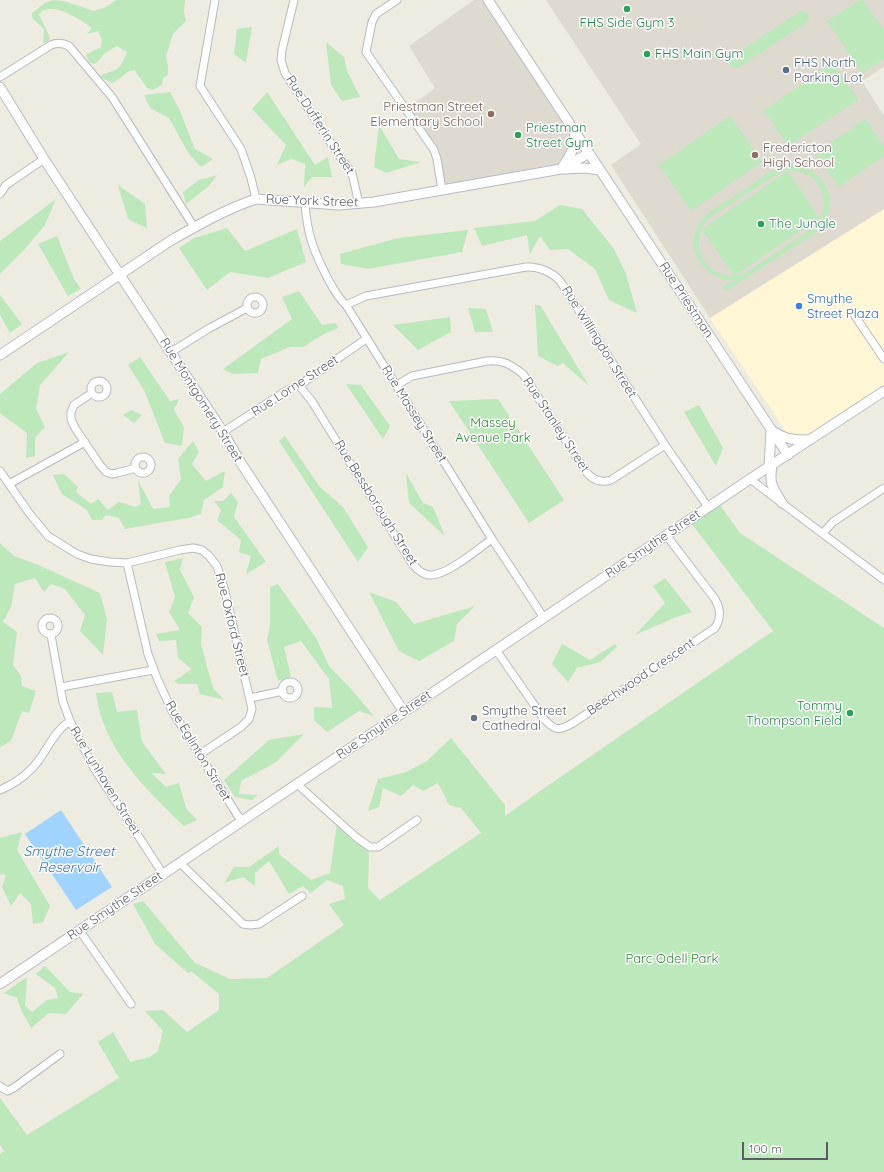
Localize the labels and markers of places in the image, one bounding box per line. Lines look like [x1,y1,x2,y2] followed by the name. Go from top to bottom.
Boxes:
[622,4,632,14] marker: FHS Side Gym 3
[579,15,675,31] place label: FHS Side Gym 3
[655,46,743,62] place label: FHS Main Gym
[642,49,652,59] marker: FHS Main Gym
[794,55,863,86] place label: FHS North Parking Lot
[781,65,791,75] marker: FHS North Parking Lot
[370,99,483,130] place label: Priestman Street Elementary School
[486,109,496,119] marker: Priestman Street Elementary School
[526,120,593,151] place label: Priestman Street Gym
[513,130,523,140] marker: Priestman Street Gym
[763,140,834,171] place label: Fredericton High School
[750,150,760,160] marker: Fredericton High School
[769,216,836,232] place label: The Jungle
[756,219,766,229] marker: The Jungle
[807,291,879,322] place label: Smythe Street Plaza
[794,301,804,311] marker: Smythe Street Plaza
[746,698,842,729] place label: Tommy Thompson Field
[482,703,567,734] place label: Smythe Street Cathedral
[845,708,855,718] marker: Tommy Thompson Field
[469,713,479,723] marker: Smythe Street Cathedral

